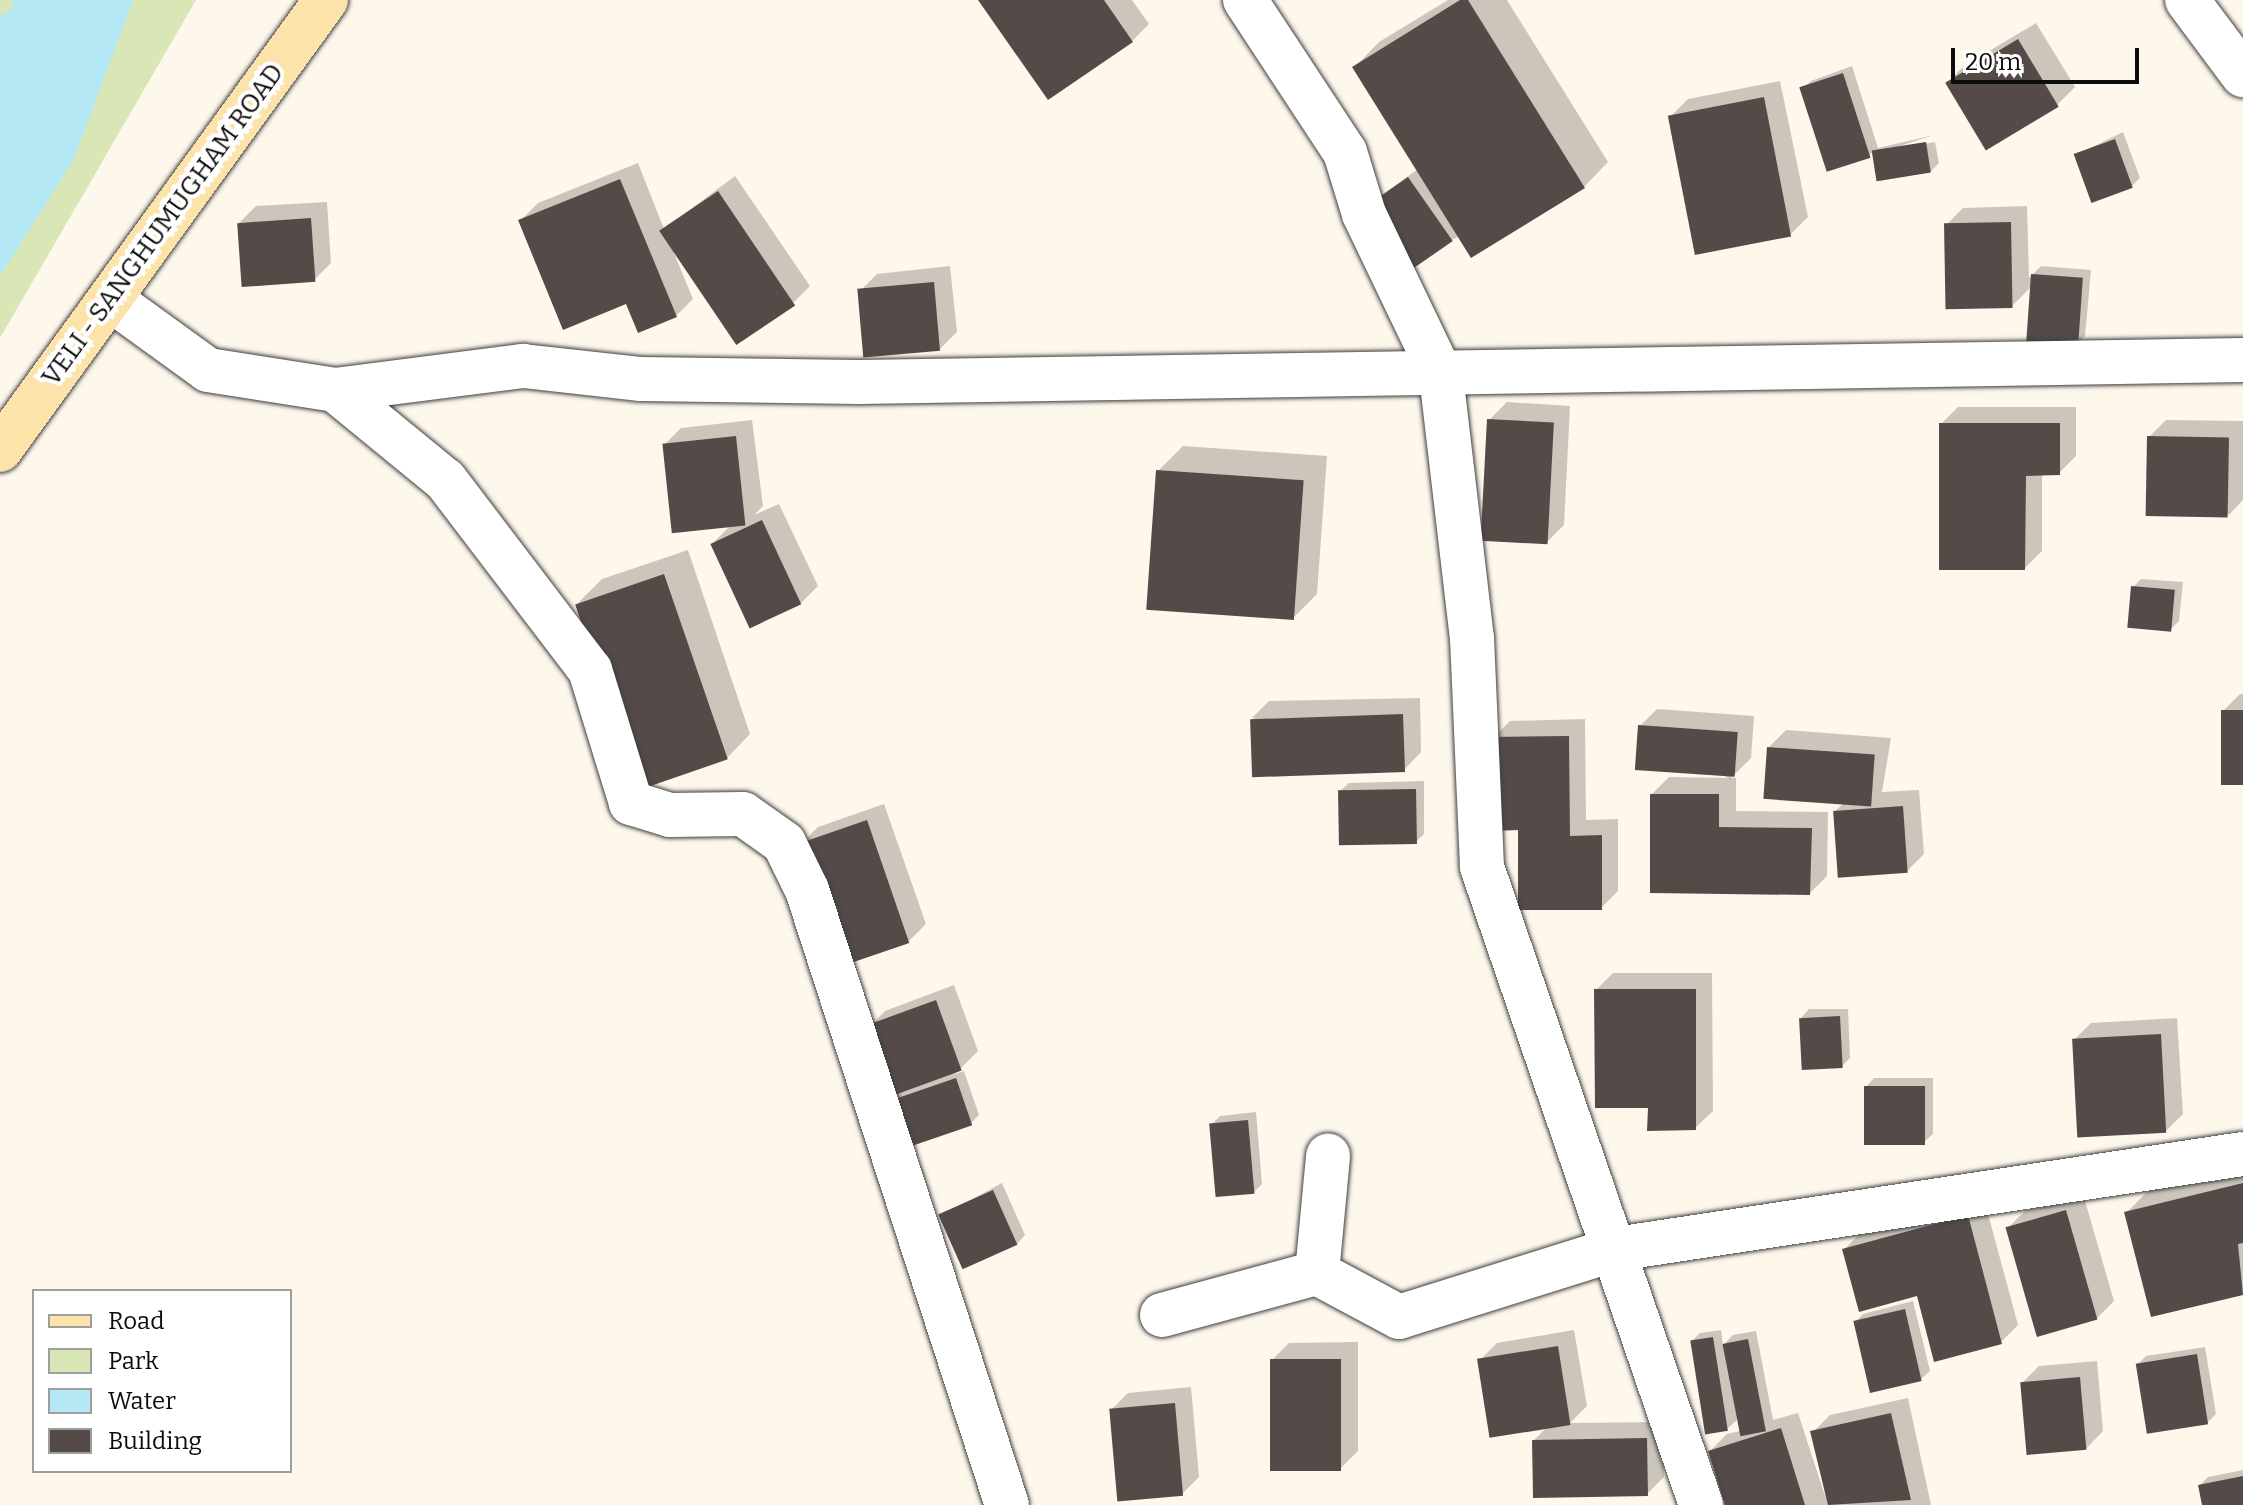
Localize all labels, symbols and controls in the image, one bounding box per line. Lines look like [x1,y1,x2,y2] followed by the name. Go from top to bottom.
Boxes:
[1955,32,2143,82] scale bar
[1965,48,2021,76] text: 20 m
[36,58,290,392] street label: VELI - SANGHUMUGHAM ROAD
[32,1289,292,1473] legend
[108,1307,164,1335] text: Road
[108,1347,159,1375] text: Park
[108,1387,176,1415] text: Water
[108,1427,202,1455] text: Building

